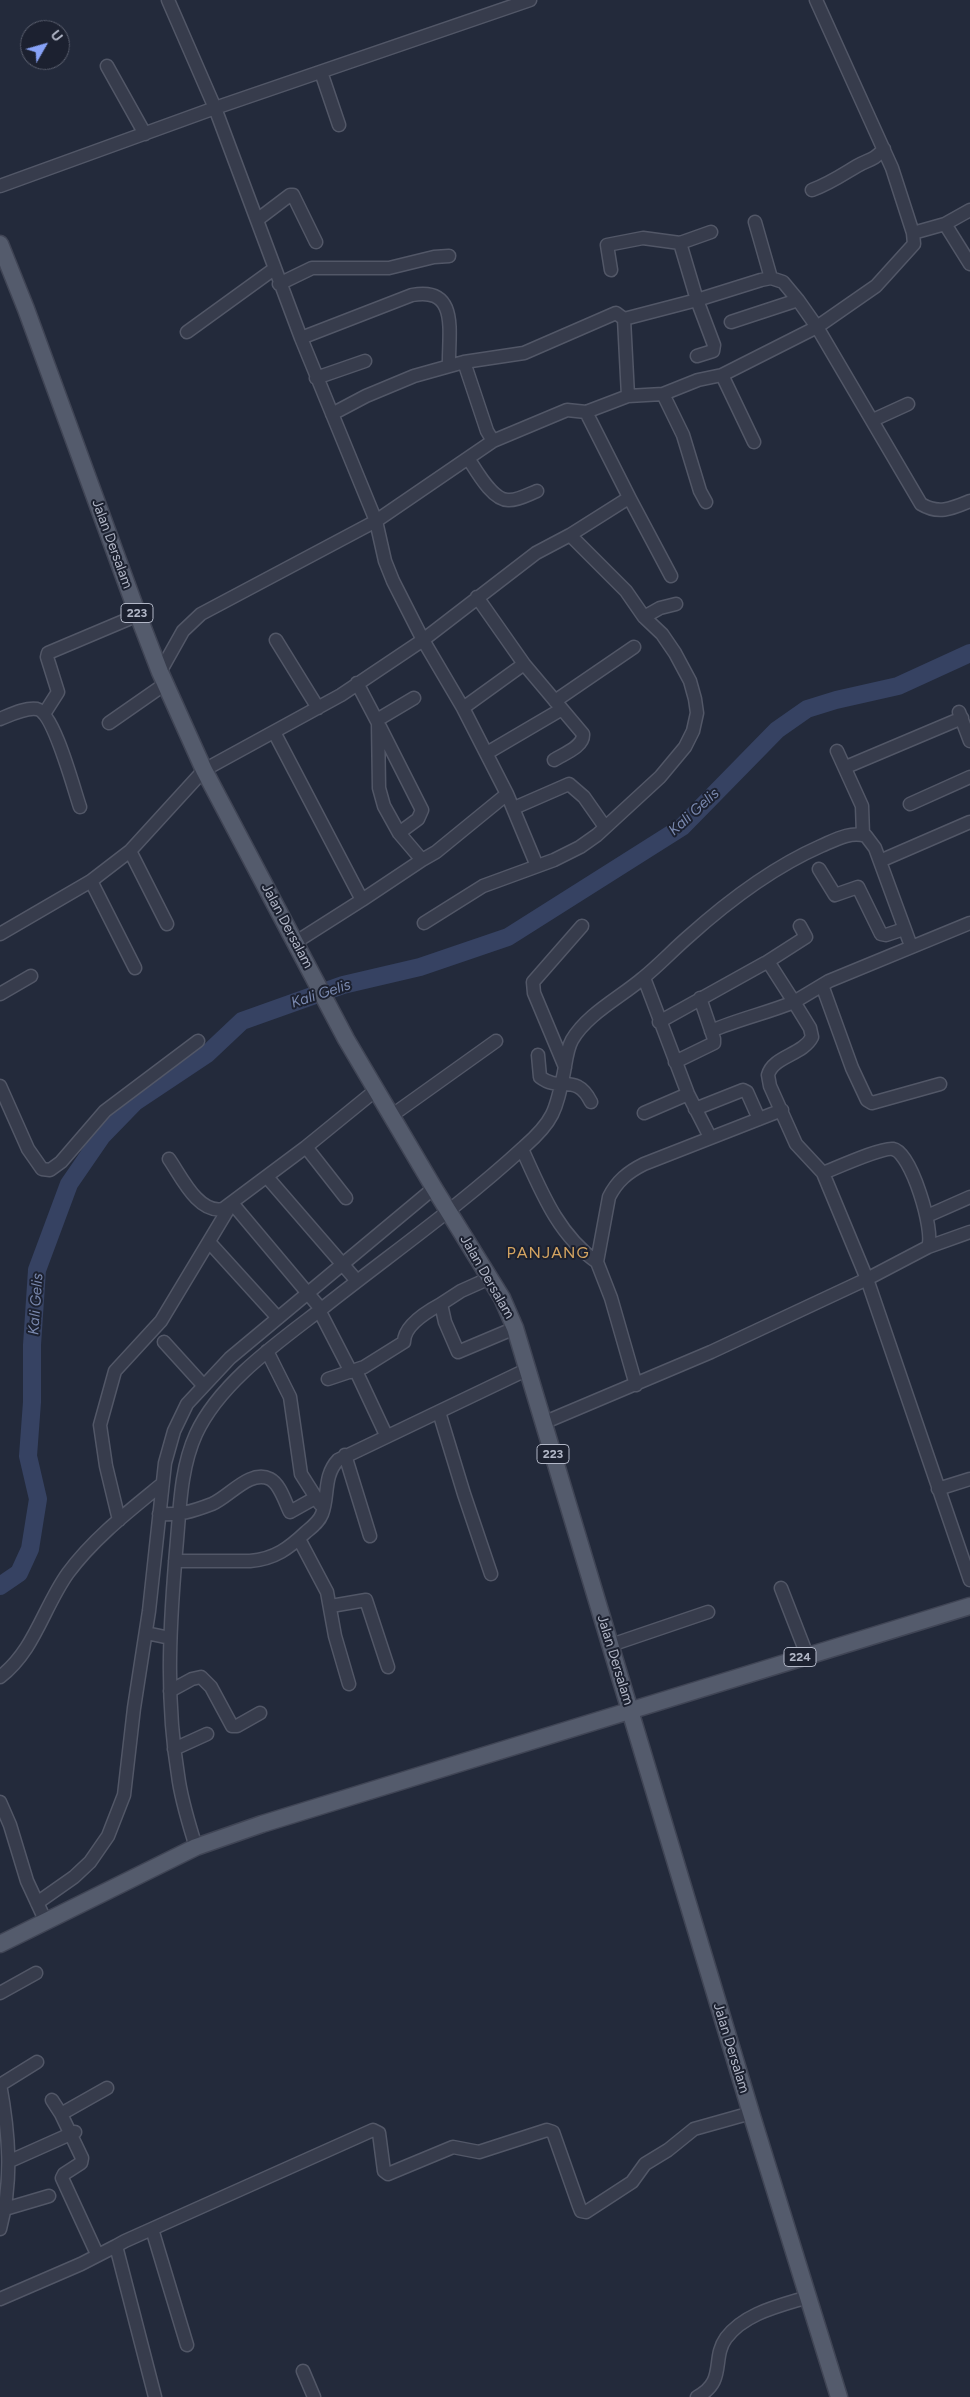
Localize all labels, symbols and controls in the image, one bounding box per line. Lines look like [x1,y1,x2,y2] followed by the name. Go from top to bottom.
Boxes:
[20,20,70,70] north arrow
[47,27,66,45] text: U
[88,497,136,591] street label: Jalan Dersalam
[121,604,153,622] road number: 223
[665,785,723,839] water label: Kali Gelis
[258,881,316,971] street label: Jalan Dersalam
[289,976,353,1012] water label: Kali Gelis
[456,1232,518,1322] street label: Jalan Dersalam
[506,1243,590,1263] district label: PANJANG
[25,1273,47,1335] water label: Kali Gelis
[537,1445,569,1464] road number: 223
[593,1613,637,1707] street label: Jalan Dersalam
[784,1648,816,1666] road number: 224
[709,2001,753,2095] street label: Jalan Dersalam

